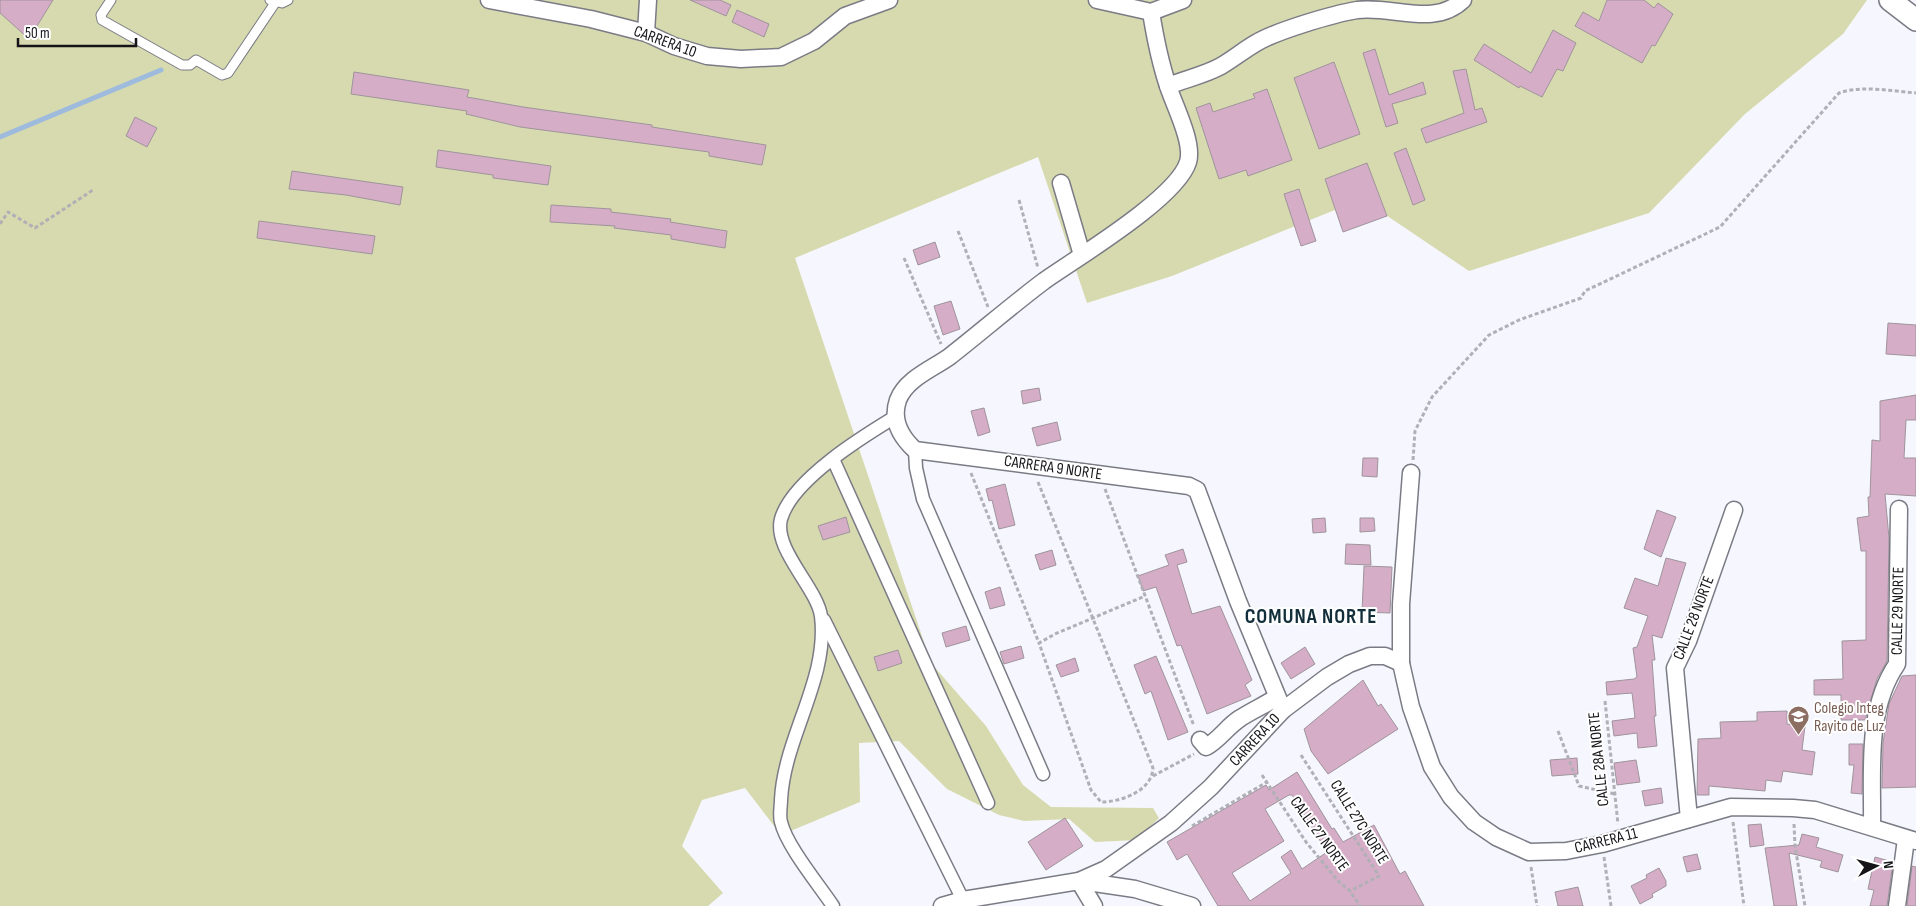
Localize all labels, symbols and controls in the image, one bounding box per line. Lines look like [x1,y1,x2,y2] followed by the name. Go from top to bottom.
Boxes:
[18,15,135,47] scale bar
[631,22,699,62] street label: CARRERA 10
[25,24,50,43] text: 50 m
[1003,452,1103,484] street label: CARRERA 9 NORTE
[1888,567,1908,655] street label: CALLE 29 NORTE
[1669,573,1719,663] street label: CALLE 28 NORTE
[1245,604,1377,629] district label: COMUNA NORTE
[1814,699,1885,736] place label: Colegio Integ Rayito de Luz
[1786,705,1810,736] school or university icon: Colegio Integ Rayito de Luz
[1226,710,1284,770] street label: CARRERA 10
[1585,711,1613,807] street label: CALLE 28A NORTE
[1326,777,1392,867] street label: CALLE 27C NORTE
[1286,793,1352,875] street label: CALLE 27 NORTE
[1573,824,1640,858] street label: CARRERA 11
[1851,841,1901,891] north arrow
[1880,860,1897,869] text: N

